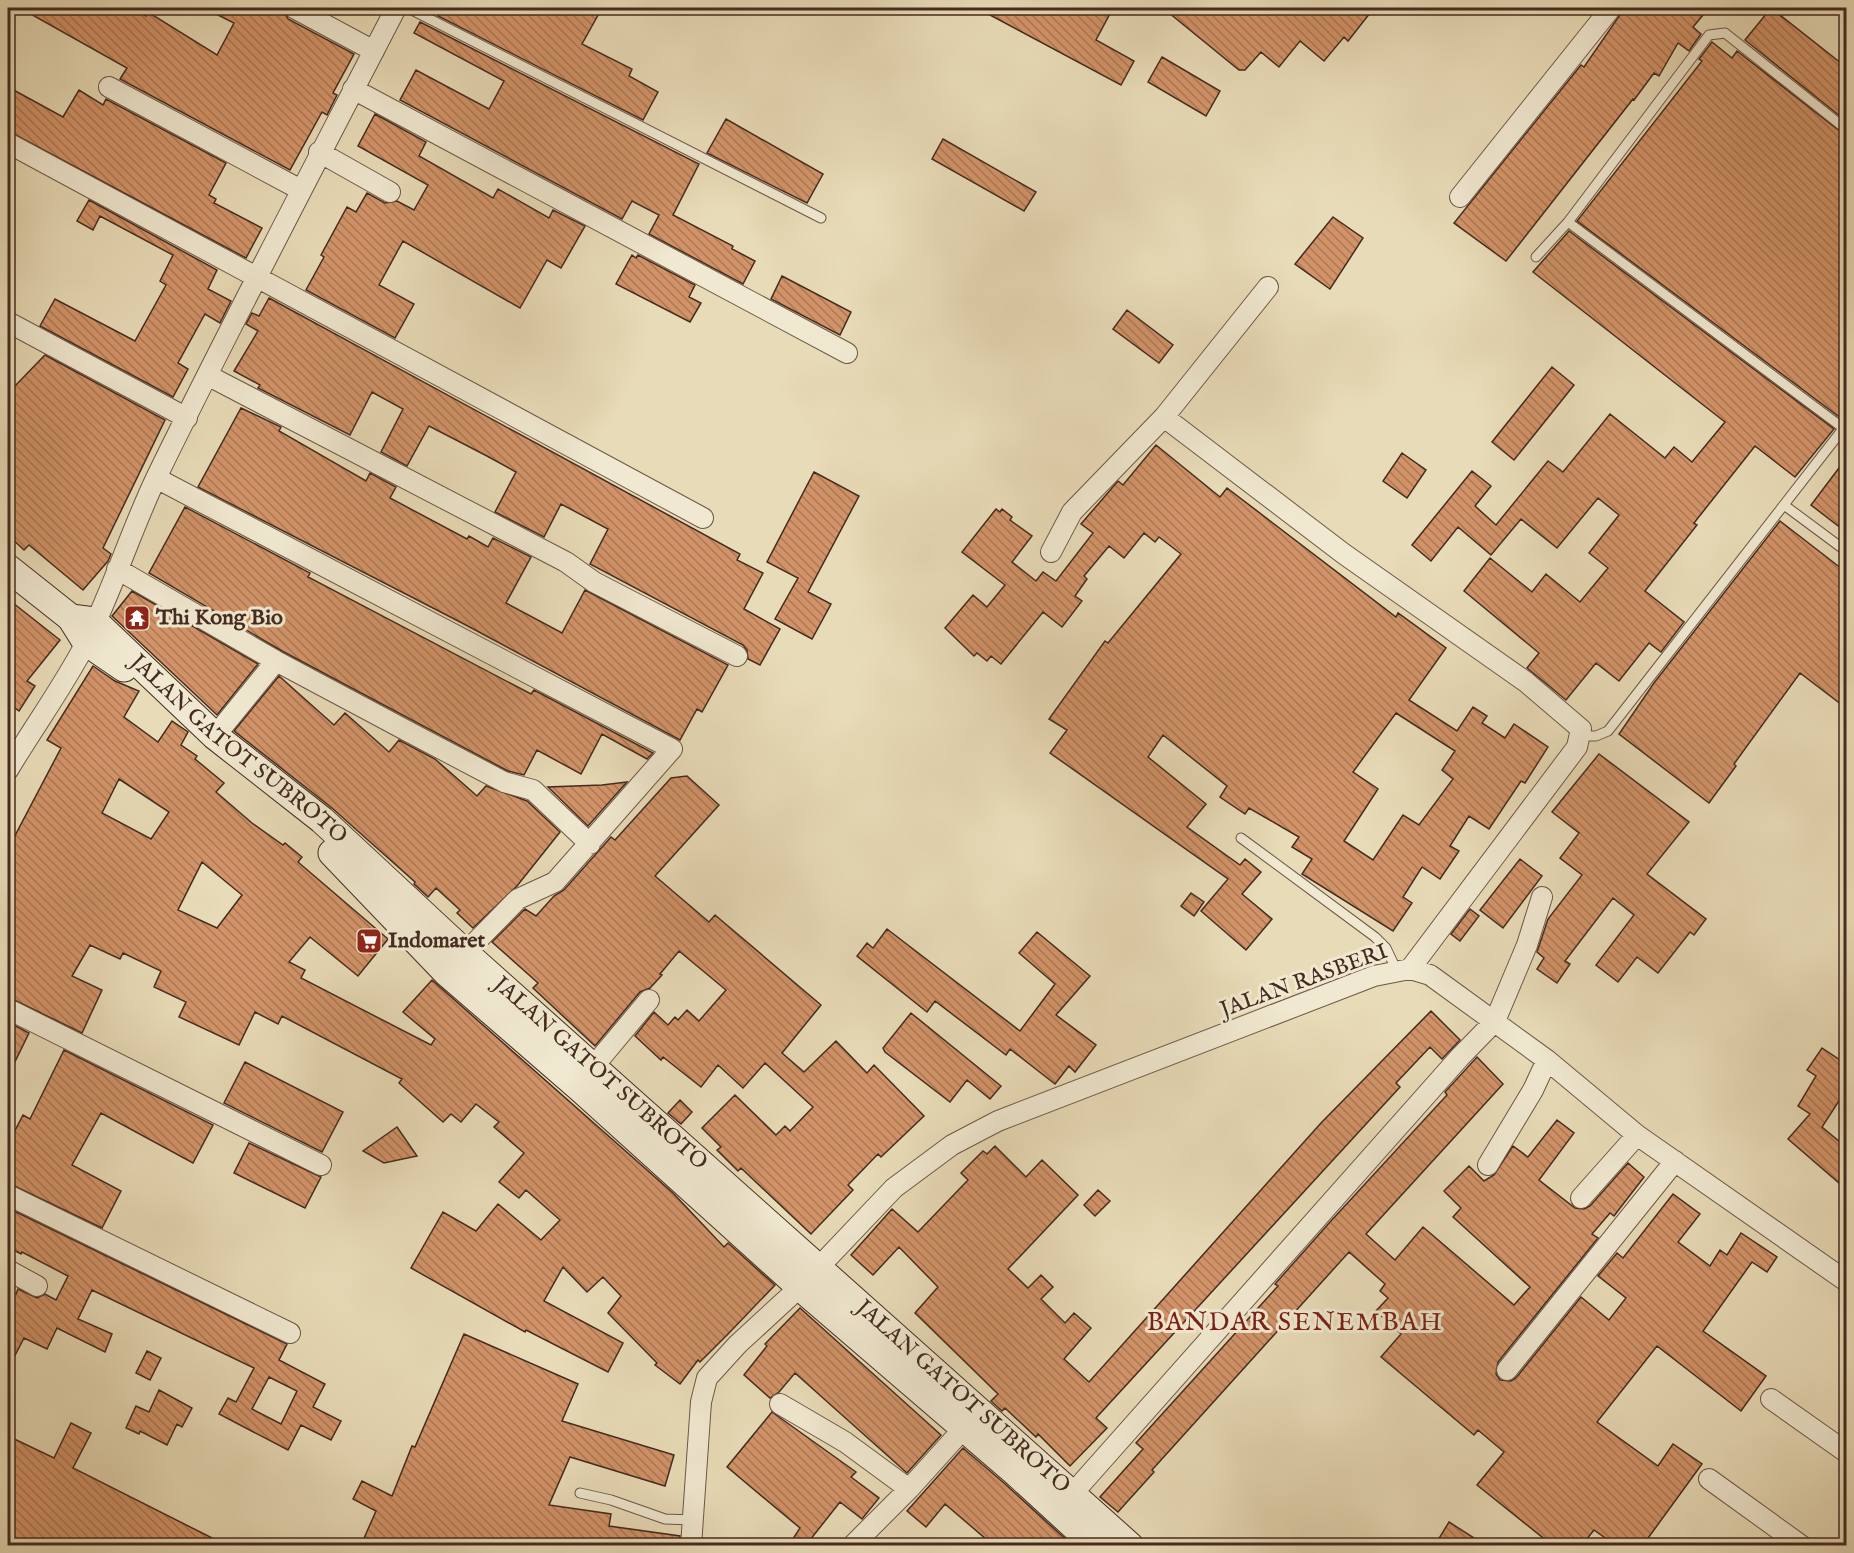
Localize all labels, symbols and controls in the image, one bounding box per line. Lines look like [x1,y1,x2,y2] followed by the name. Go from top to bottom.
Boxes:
[122,603,152,633] temple icon: Thi Kong Bio
[155,604,283,632] place label: Thi Kong Bio
[122,646,353,850] street label: JALAN GATOT SUBROTO
[354,926,384,956] supermarket icon: Indomaret
[388,927,485,955] place label: Indomaret
[1214,938,1392,1025] street label: JALAN RASBERI
[485,969,713,1176] street label: JALAN GATOT SUBROTO
[848,1292,1076,1500] street label: JALAN GATOT SUBROTO
[1147,1306,1443,1339] district label: BANDAR SENEMBAH

